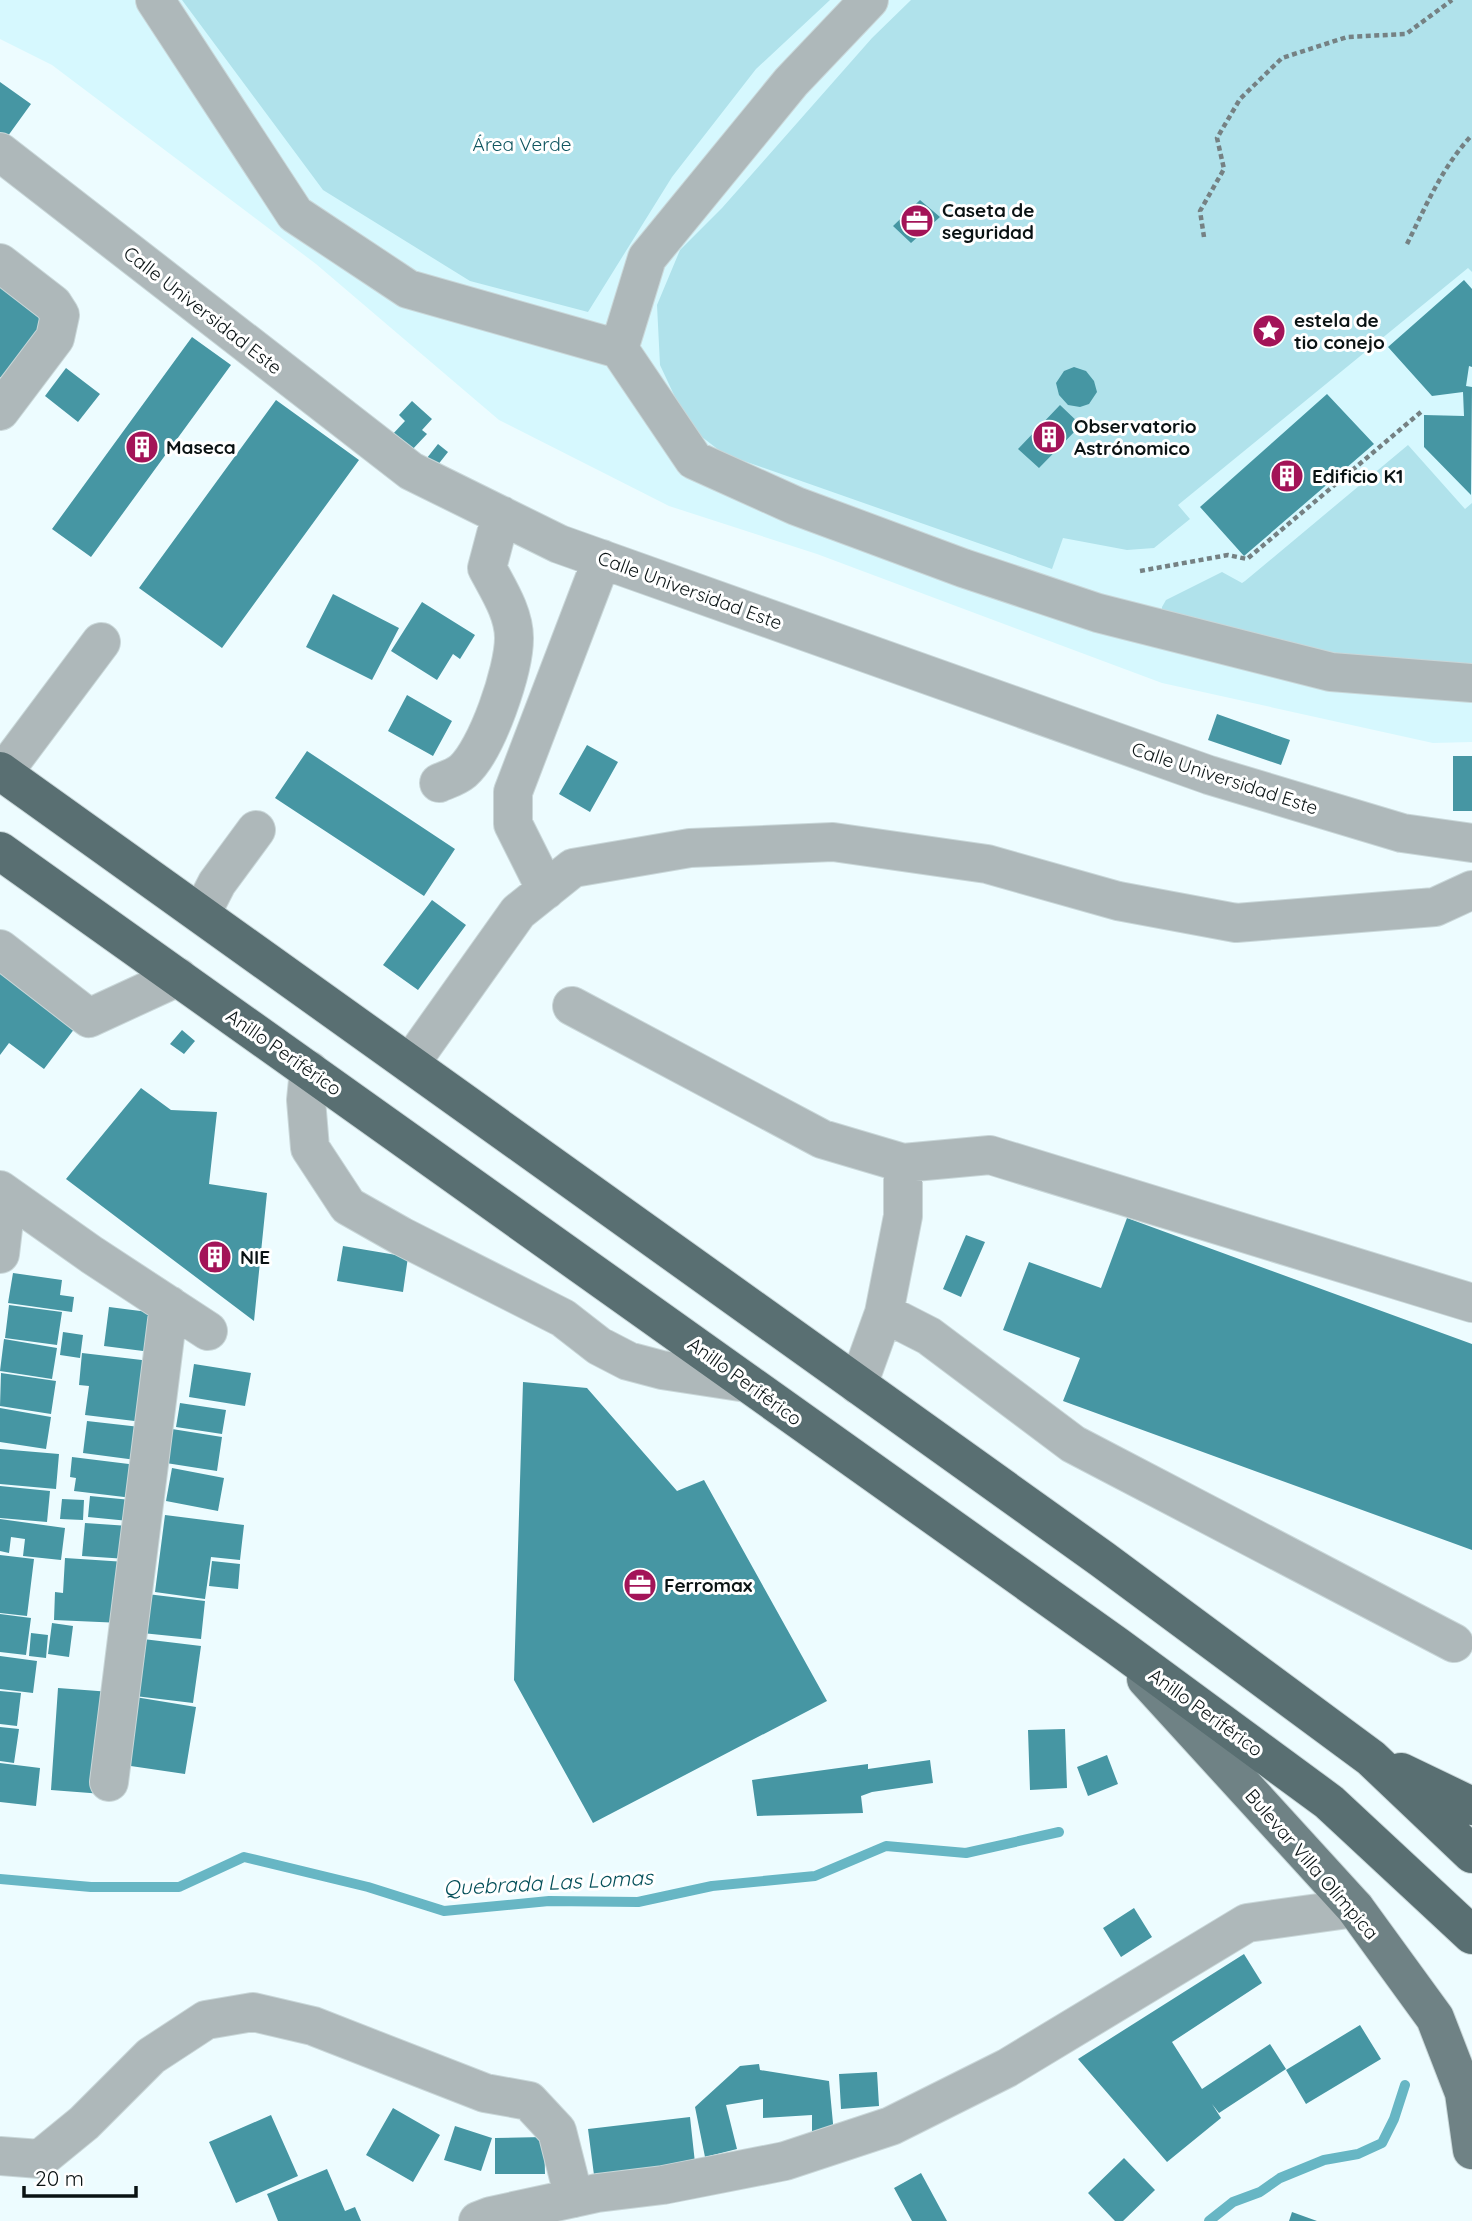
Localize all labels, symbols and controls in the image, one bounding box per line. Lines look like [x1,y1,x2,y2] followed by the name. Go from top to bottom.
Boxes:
[473,132,571,156] park label: Área Verde
[942,198,1034,244] place label: Caseta de seguridad
[898,202,936,240] office icon: Caseta de seguridad
[119,241,287,379] street label: Calle Universidad Este
[1294,308,1385,354] place label: estela de tio conejo
[1250,312,1288,350] place icon: estela de tio conejo
[1074,414,1197,460] place label: Observatorio Astrónomico
[1030,418,1068,456] building icon: Observatorio Astrónomico
[123,428,161,466] building icon: Maseca
[166,435,236,459] place label: Maseca
[1268,457,1306,495] building icon: Edificio K1
[1312,464,1403,488] place label: Edificio K1
[595,545,785,635] street label: Calle Universidad Este
[1129,737,1321,819] street label: Calle Universidad Este
[222,1003,346,1101] street label: Anillo Periférico
[196,1238,234,1276] building icon: NIE
[240,1245,270,1269] place label: NIE
[683,1332,807,1430] street label: Anillo Periférico
[621,1566,659,1604] office icon: Ferromax
[664,1573,752,1597] place label: Ferromax
[1144,1663,1268,1761] street label: Anillo Periférico
[1240,1784,1384,1944] street label: Bulevar Villa Olímpica
[443,1863,654,1900] water label: Quebrada Las Lomas
[24,2154,136,2198] scale bar
[35,2165,84,2191] text: 20 m

